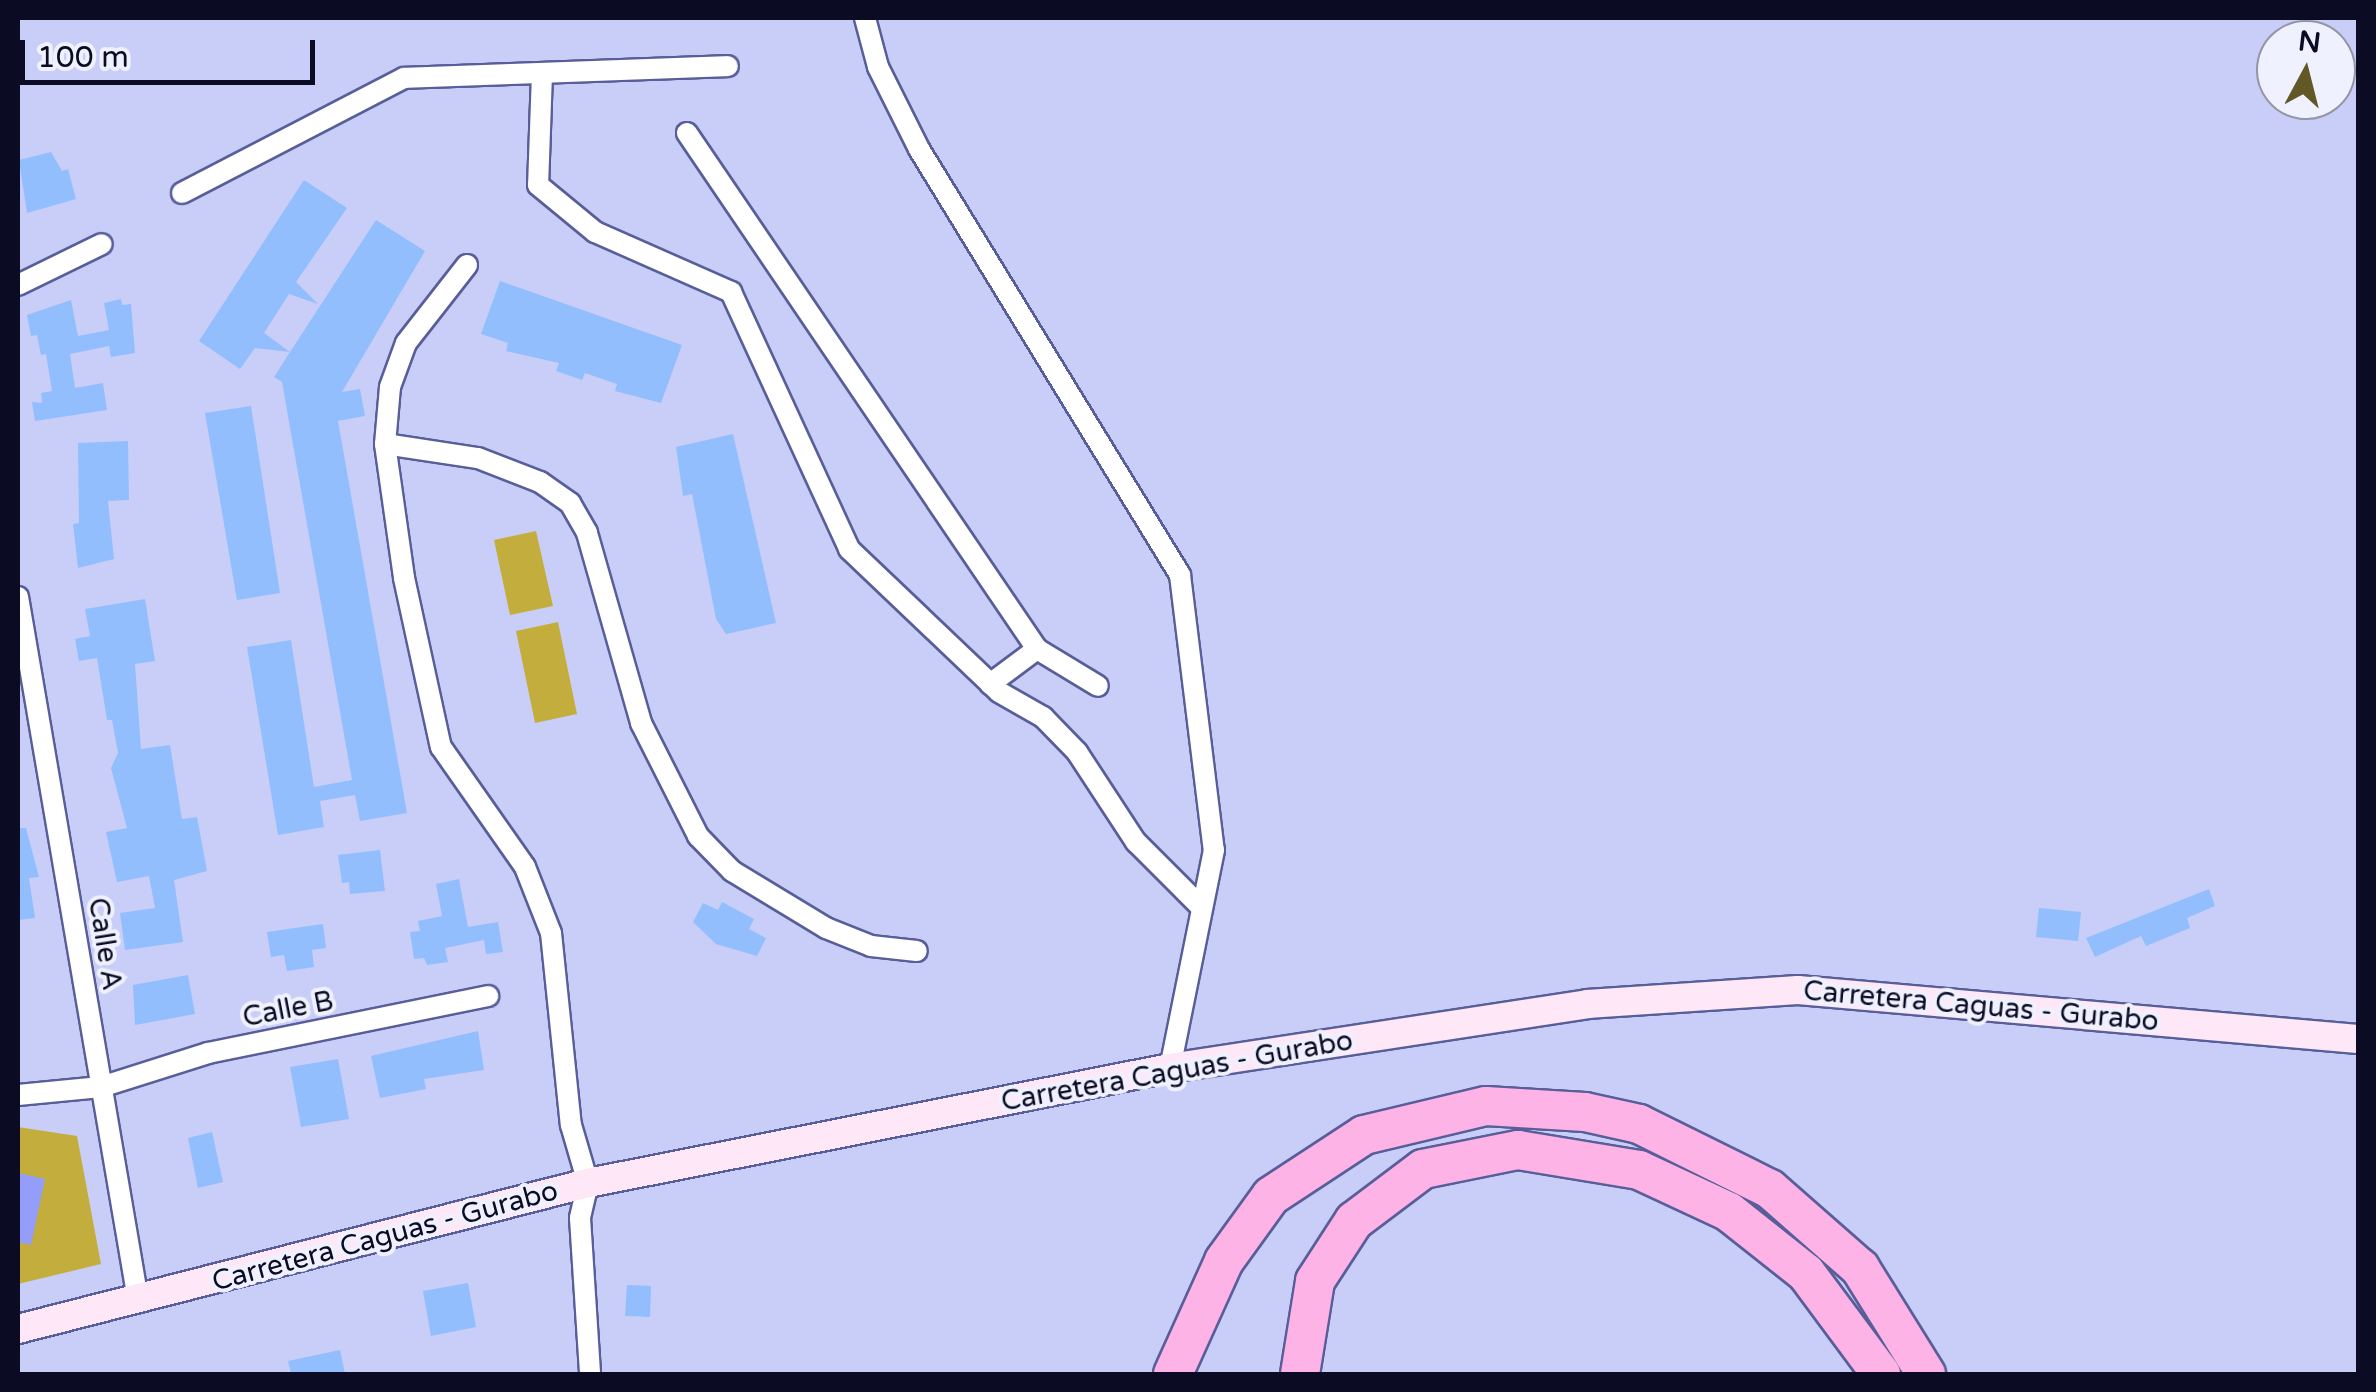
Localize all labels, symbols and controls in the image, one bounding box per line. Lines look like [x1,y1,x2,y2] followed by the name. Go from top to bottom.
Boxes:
[25,20,320,82] scale bar
[2256,20,2356,120] north arrow
[2296,24,2323,60] text: N
[37,39,129,76] text: 100 m
[81,895,129,993] street label: Calle A
[1802,974,2160,1038] street label: Carretera Caguas - Gurabo
[240,984,336,1034] street label: Calle B
[998,1023,1356,1119] street label: Carretera Caguas - Gurabo
[208,1174,562,1298] street label: Carretera Caguas - Gurabo

